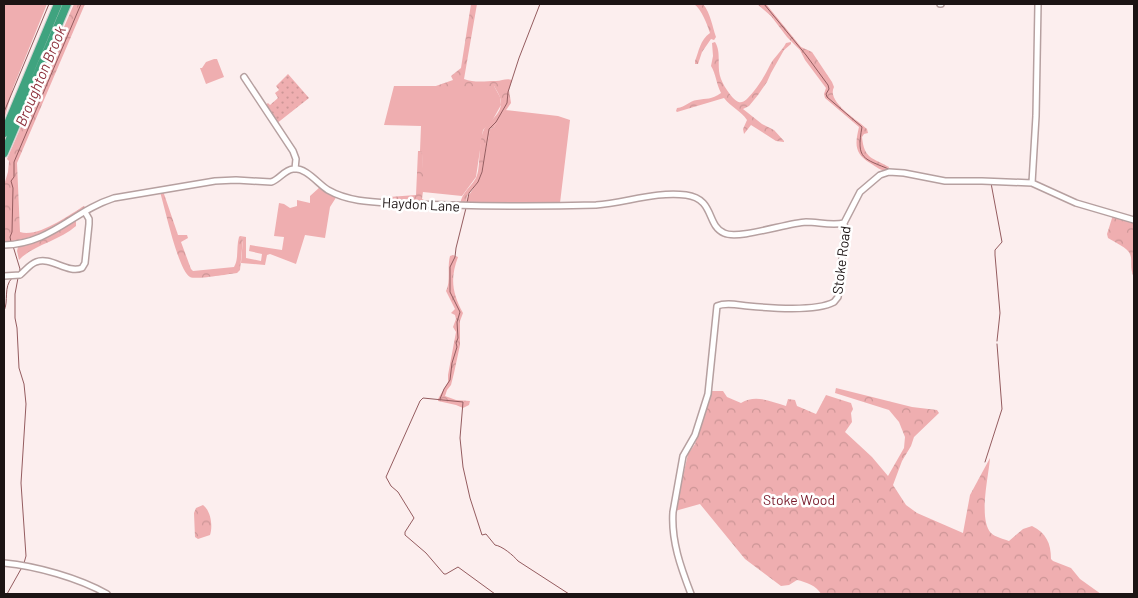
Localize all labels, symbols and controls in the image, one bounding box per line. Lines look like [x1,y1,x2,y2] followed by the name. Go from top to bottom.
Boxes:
[11,23,69,129] water label: Broughton Brook
[382,193,460,215] street label: Haydon Lane
[828,225,854,295] street label: Stoke Road
[763,491,835,508] park label: Stoke Wood

